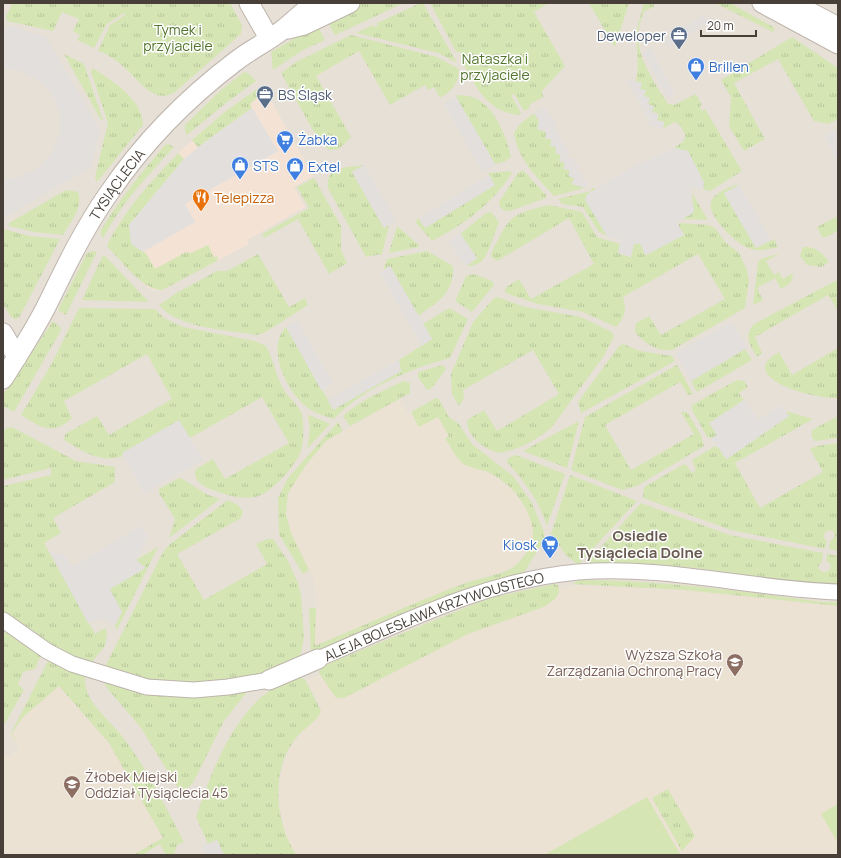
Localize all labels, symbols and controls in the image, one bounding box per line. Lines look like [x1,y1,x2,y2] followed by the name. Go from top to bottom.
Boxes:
[701,12,756,38] scale bar
[707,17,734,34] text: 20 m
[143,20,213,55] park label: Tymek i przyjaciele
[669,25,689,50] office icon: Deweloper
[597,26,666,45] place label: Deweloper
[460,49,530,84] park label: Nataszka i przyjaciele
[686,56,706,81] shop icon: Brillen
[709,57,749,76] place label: Brillen
[255,84,275,109] office icon: BS Śląsk
[278,85,333,104] place label: BS Śląsk
[275,129,295,154] supermarket icon: Żabka
[298,130,337,149] place label: Żabka
[84,144,149,223] street label: TYSIĄCLECIA
[230,155,250,180] shop icon: STS
[253,156,279,175] place label: STS
[285,156,305,181] shop icon: Extel
[308,157,340,176] place label: Extel
[191,187,211,212] restaurant icon: Telepizza
[214,188,274,207] place label: Telepizza
[577,525,703,563] district label: Osiedle Tysiąclecia Dolne
[540,534,560,559] supermarket icon: Kiosk
[503,535,538,554] place label: Kiosk
[321,567,545,665] street label: ALEJA BOLESŁAWA KRZYWOUSTEGO
[546,645,723,680] place label: Wyższa Szkoła Zarządzania Ochroną Pracy
[725,652,745,677] school or university icon: Wyższa Szkoła Zarządzania Ochroną Pracy
[85,767,228,802] place label: Żłobek Miejski Oddział Tysiąclecia 45
[62,774,82,799] school or university icon: Żłobek Miejski Oddział Tysiąclecia 45

